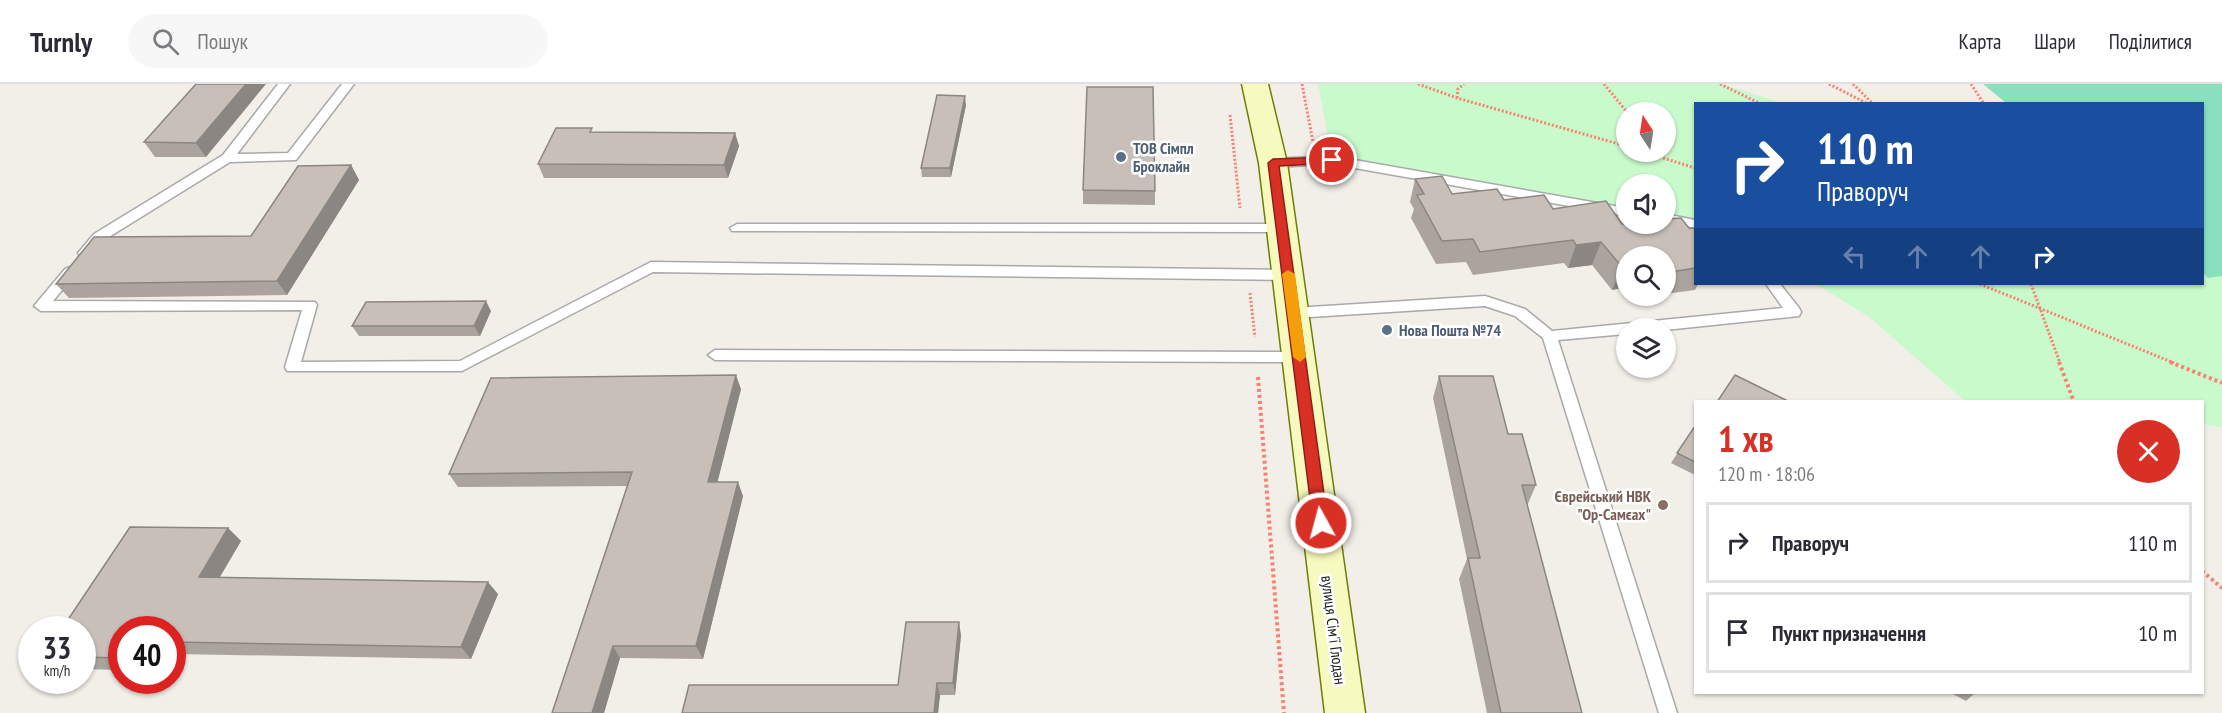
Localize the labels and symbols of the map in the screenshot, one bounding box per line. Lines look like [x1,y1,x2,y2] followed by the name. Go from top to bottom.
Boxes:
[1616,102,1676,162] north arrow
[1306,134,1357,185] pin
[1133,138,1194,176] place label: ТОВ Сімпл Броклайн
[1114,150,1128,164] marker: ТОВ Сімпл Броклайн
[1399,320,1502,340] place label: Нова Пошта №74
[1380,323,1394,337] marker: Нова Пошта №74
[1554,486,1652,524] place label: Єврейський НВК "Ор-Самєах"
[1289,491,1353,555] position arrow
[1656,498,1670,512] marker: Єврейський НВК "Ор-Самєах"
[1317,574,1351,686] street label: вулиця Сім'ї Глодан
[108,616,186,694] speed limit sign: 40

